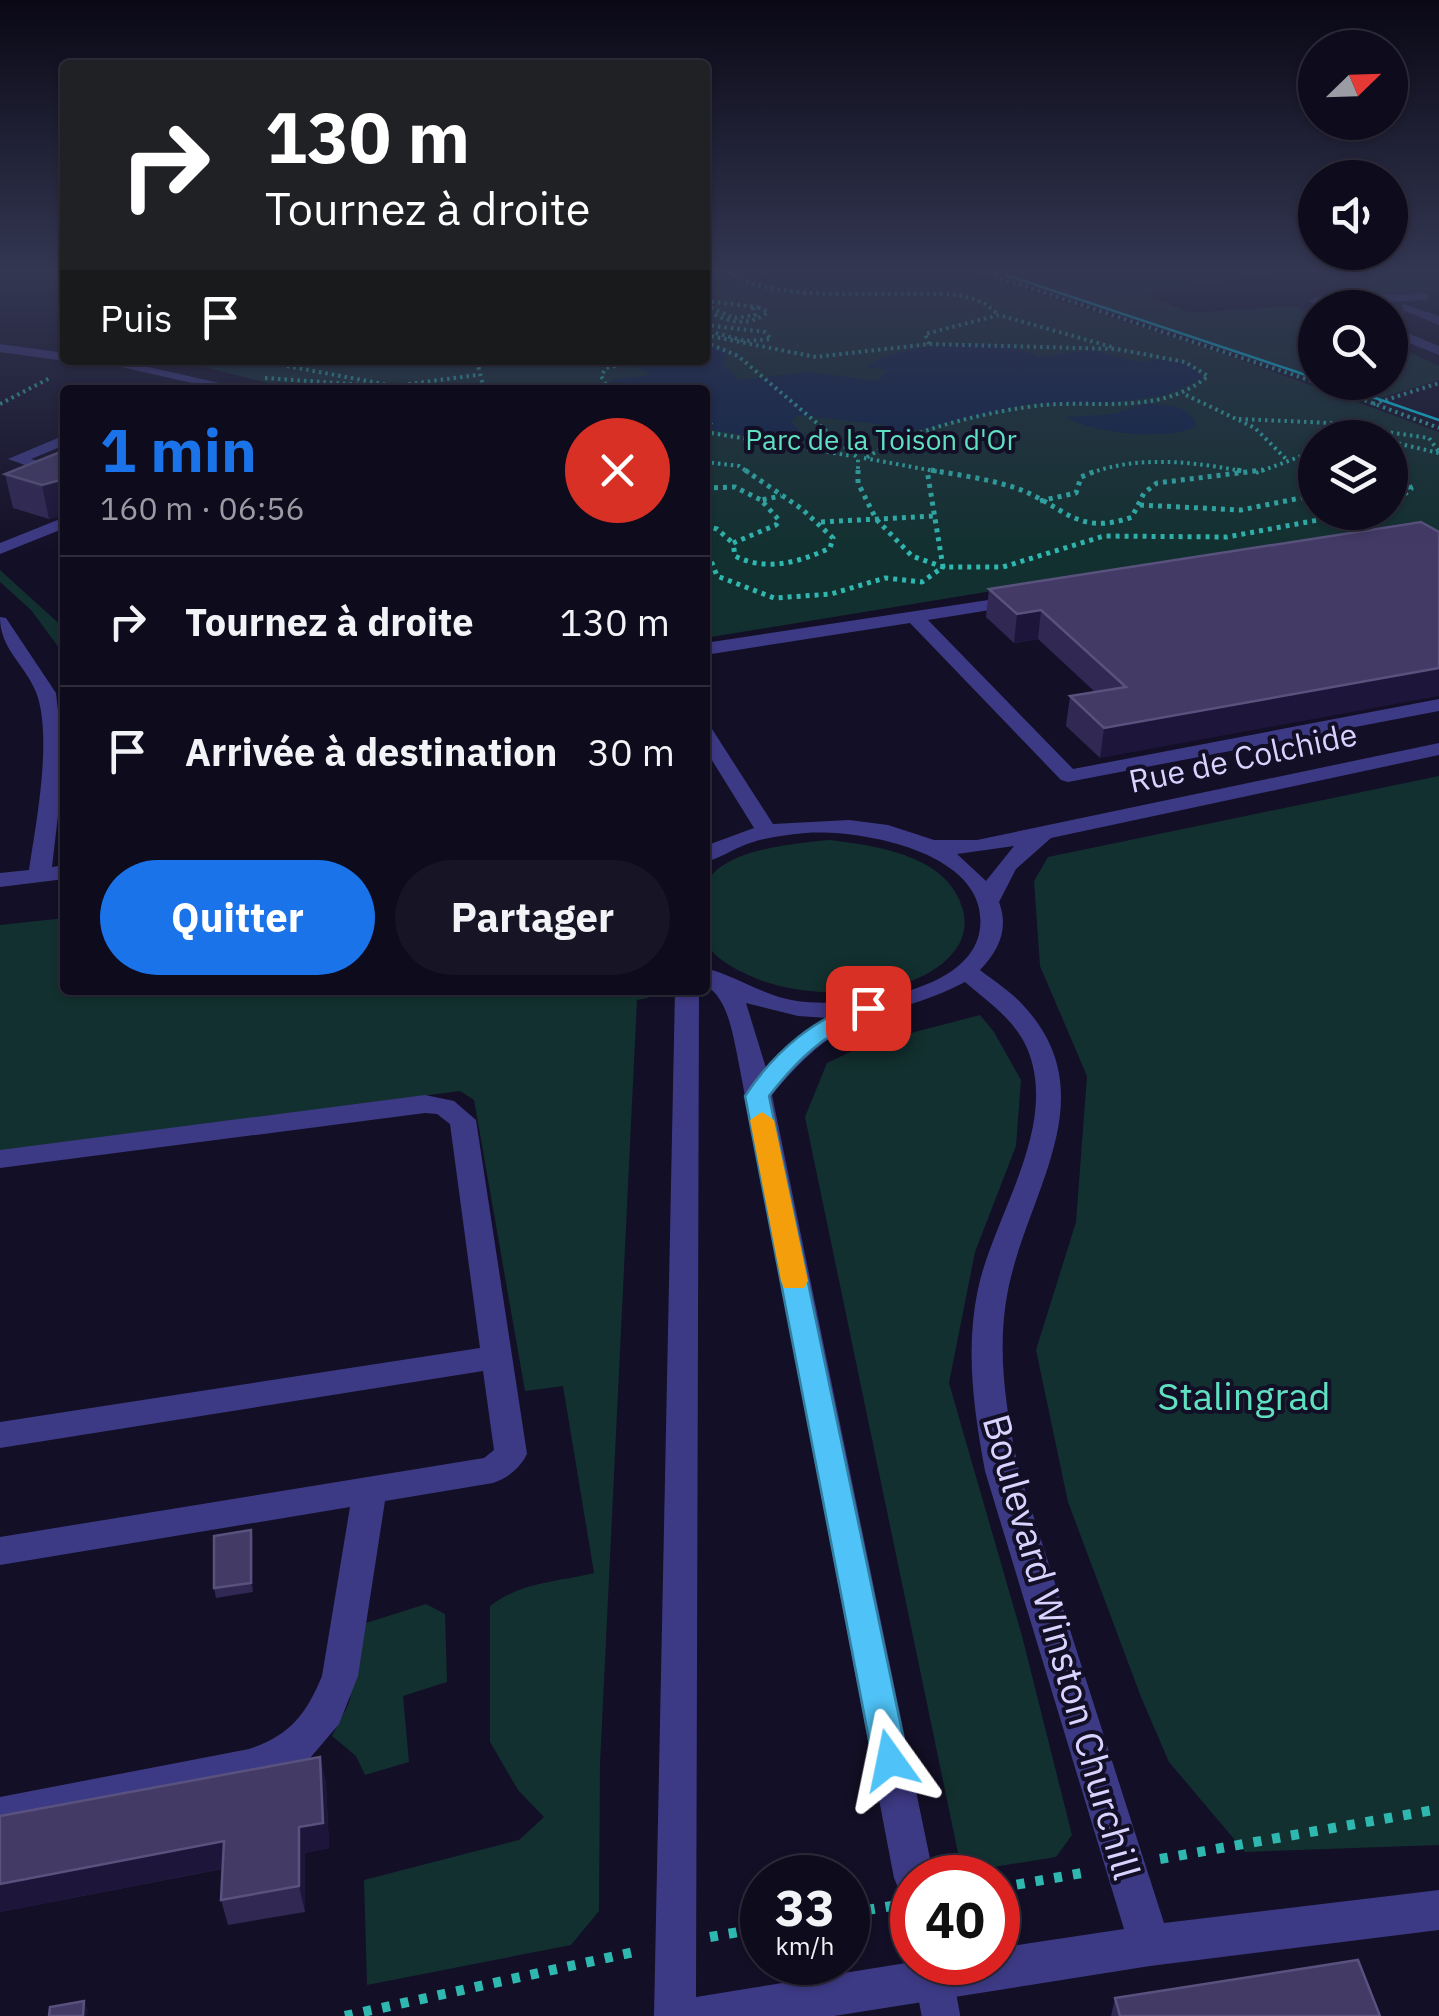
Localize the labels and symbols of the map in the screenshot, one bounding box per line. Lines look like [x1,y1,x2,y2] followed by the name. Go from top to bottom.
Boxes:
[1298,30,1408,140] north arrow
[745,421,1017,458] park label: Parc de la Toison d'Or
[1125,712,1361,802] street label: Rue de Colchide
[826,966,911,1051] pin
[1157,1371,1331,1420] park label: Stalingrad
[973,1408,1152,1885] street label: Boulevard Winston Churchill
[838,1708,942,1812] position arrow
[890,1855,1020,1985] speed limit sign: 40

